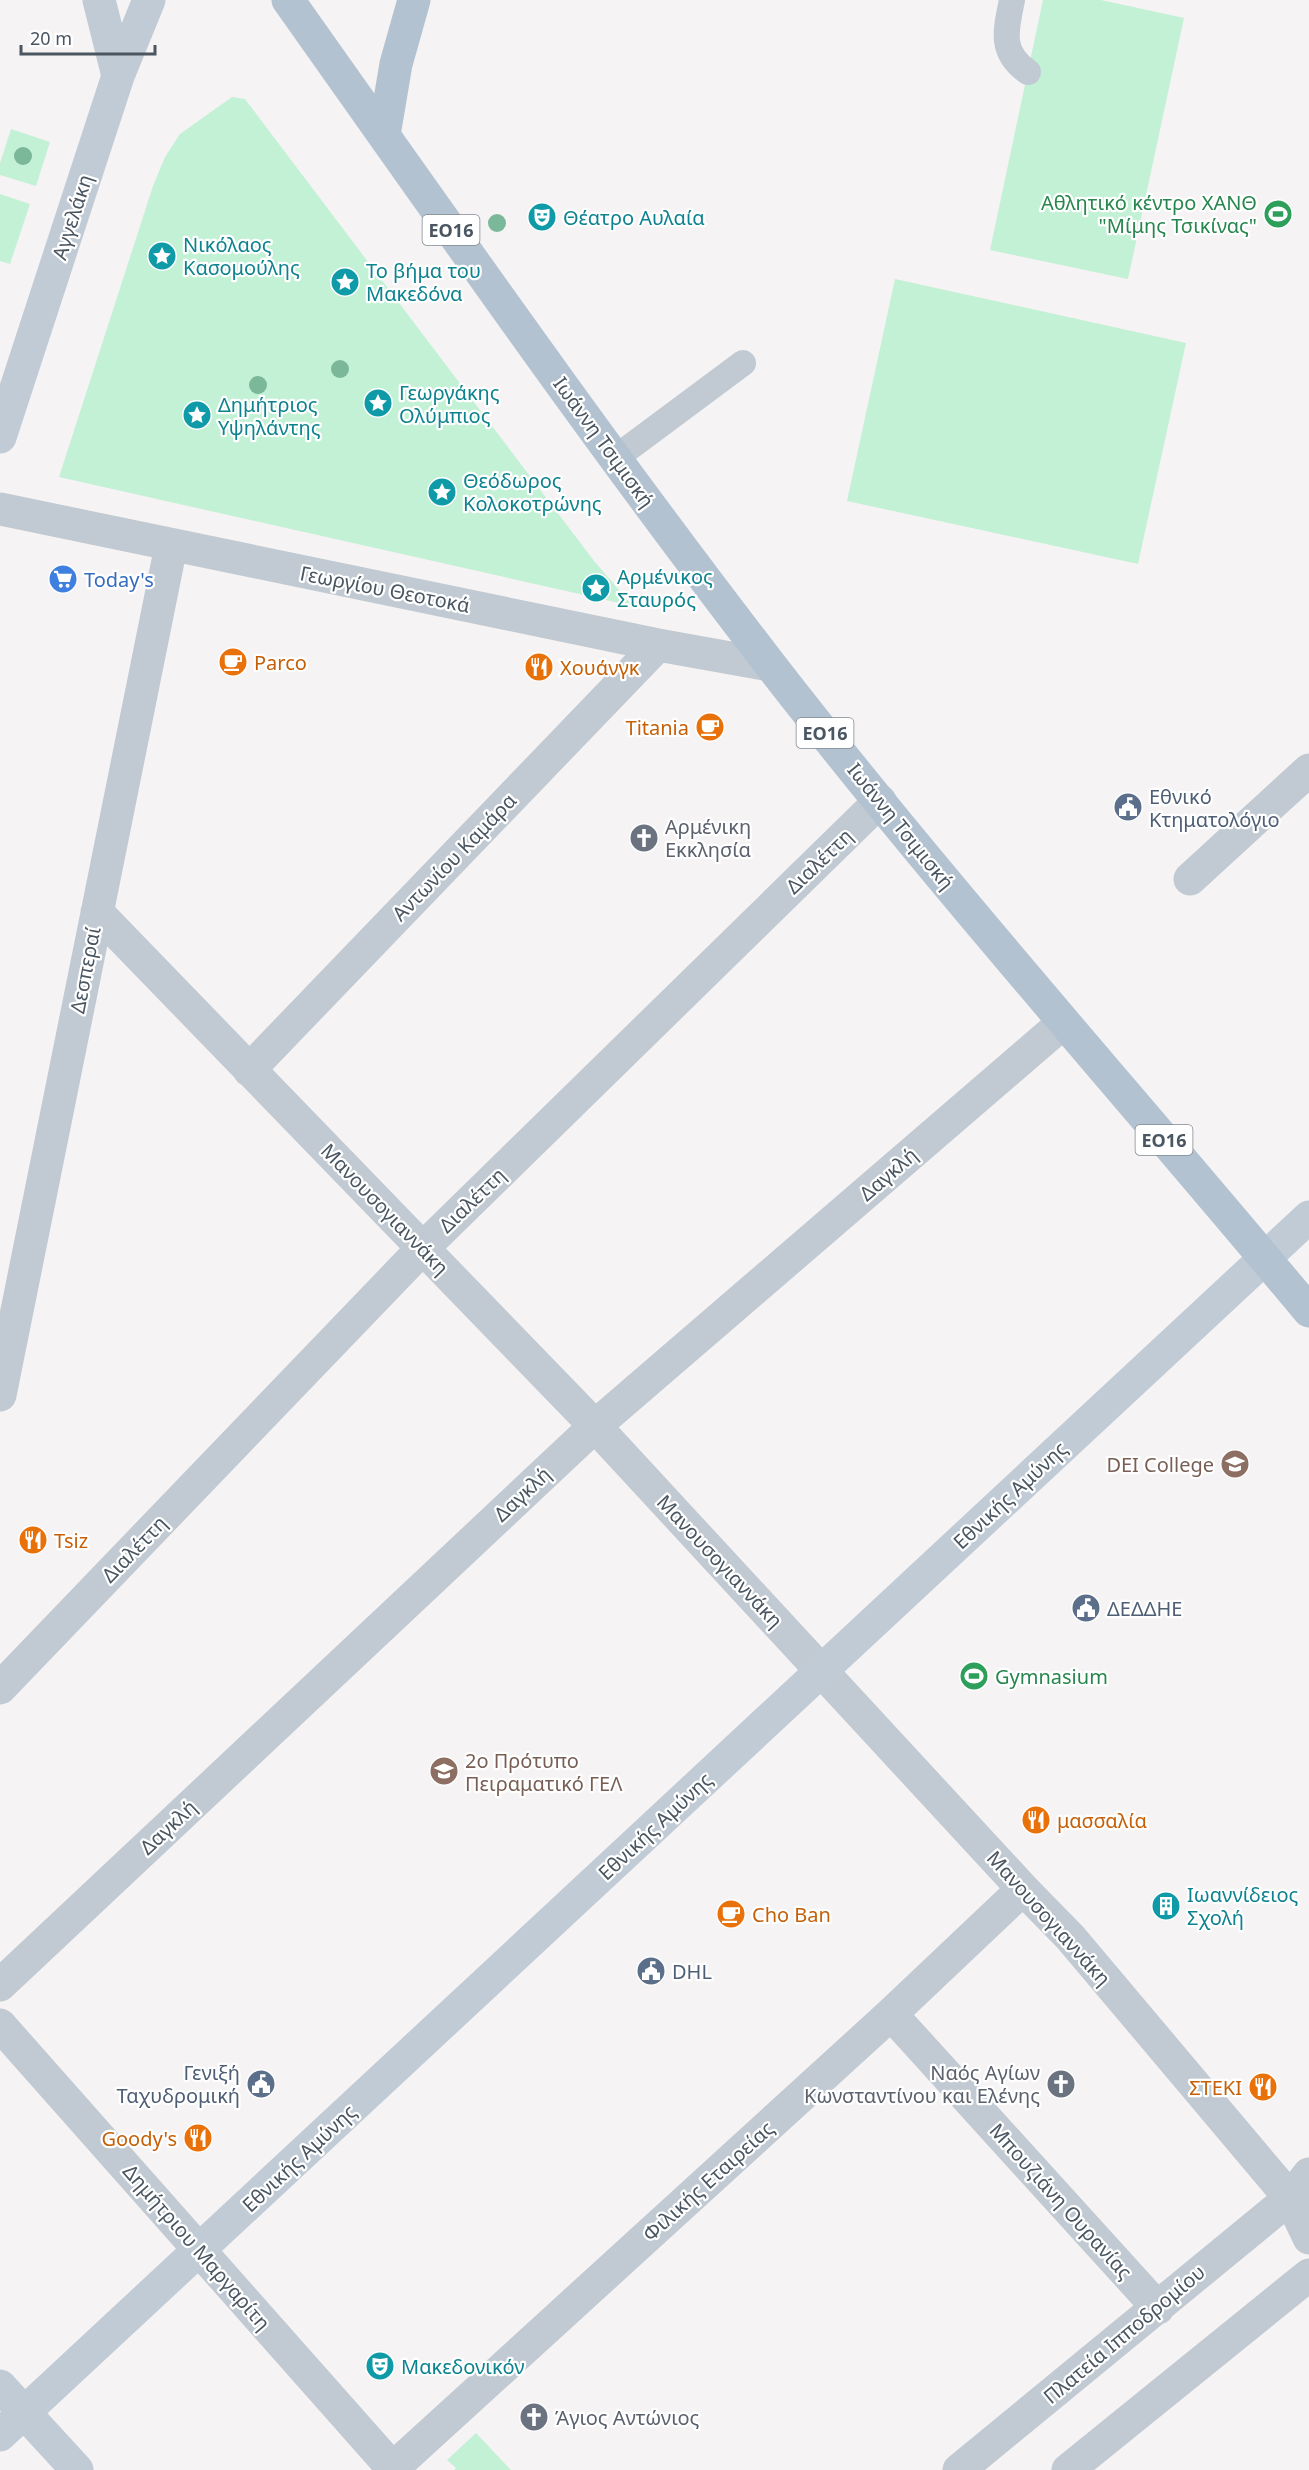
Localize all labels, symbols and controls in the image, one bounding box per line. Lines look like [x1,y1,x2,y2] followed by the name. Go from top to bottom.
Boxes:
[21,18,154,56] scale bar
[30,26,72,50] text: 20 m
[46,171,98,263] street label: Αγγελάκη
[1041,189,1257,239] place label: Αθλητικό κέντρο ΧΑΝΘ "Μίμης Τσικίνας"
[1262,198,1294,230] sports icon: Αθλητικό κέντρο ΧΑΝΘ "Μίμης Τσικίνας"
[526,201,558,233] theatre icon: Θέατρο Αυλαία
[563,204,705,231] place label: Θέατρο Αυλαία
[422,215,480,245] road number: ΕΟ16
[183,231,300,281] place label: Νικόλαος Κασομούλης
[146,240,178,272] place icon: Νικόλαος Κασομούλης
[366,257,481,307] place label: Το βήμα του Μακεδόνα
[329,266,361,298] place icon: Το βήμα του Μακεδόνα
[547,371,661,513] street label: Ιωάννη Τσιμισκή
[399,379,500,429] place label: Γεωργάκης Ολύμπιος
[362,387,394,419] place icon: Γεωργάκης Ολύμπιος
[218,391,321,441] place label: Δημήτριος Υψηλάντης
[181,399,213,431] place icon: Δημήτριος Υψηλάντης
[463,467,602,517] place label: Θεόδωρος Κολοκοτρώνης
[426,476,458,508] place icon: Θεόδωρος Κολοκοτρώνης
[298,559,473,619] street label: Γεωργίου Θεοτοκά
[47,563,79,595] supermarket icon: Today's
[617,563,713,613] place label: Αρμένικος Σταυρός
[84,566,154,593] place label: Today's
[580,572,612,604] place icon: Αρμένικος Σταυρός
[217,646,249,678] cafe icon: Parco
[254,649,307,676] place label: Parco
[523,651,555,683] restaurant icon: Χουάνγκ
[560,654,640,681] place label: Χουάνγκ
[694,711,726,743] cafe icon: Titania
[626,714,689,741] place label: Titania
[796,718,854,748] road number: ΕΟ16
[842,757,960,895] street label: Ιωάννη Τσιμισκή
[1149,783,1280,833] place label: Εθνικό Κτηματολόγιο
[386,787,522,927] street label: Αντωνίου Καμάρα
[1112,791,1144,823] public building icon: Εθνικό Κτηματολόγιο
[665,813,752,863] place label: Αρμένικη Εκκλησία
[628,822,660,854] church icon: Αρμένικη Εκκλησία
[780,822,858,900] street label: Διαλέττη
[63,924,107,1016] street label: Δεσπεραί
[1136,1125,1192,1155] road number: ΕΟ16
[315,1137,455,1281] street label: Μανουσογιαννάκη
[853,1141,923,1207] street label: Δαγκλή
[433,1161,511,1239] street label: Διαλέττη
[947,1435,1073,1555] street label: Εθνικής Αμύνης
[1219,1448,1251,1480] school or university icon: DEI College
[1106,1451,1214,1478] place label: DEI College
[488,1461,556,1527] street label: Δαγκλή
[651,1489,789,1633] street label: Μανουσογιαννάκη
[95,1510,173,1588] street label: Διαλέττη
[17,1524,49,1556] restaurant icon: Tsiz
[54,1527,88,1554] place label: Tsiz
[1070,1592,1102,1624] public building icon: ΔΕΔΔΗΕ
[1107,1595,1182,1622] place label: ΔΕΔΔΗΕ
[958,1660,990,1692] sports icon: Gymnasium
[995,1663,1108,1690] place label: Gymnasium
[465,1747,623,1797] place label: 2ο Πρότυπο Πειραματικό ΓΕΛ
[428,1755,460,1787] school or university icon: 2ο Πρότυπο Πειραματικό ΓΕΛ
[592,1766,718,1886] street label: Εθνικής Αμύνης
[134,1794,202,1860] street label: Δαγκλή
[1020,1804,1052,1836] restaurant icon: μασσαλία
[1057,1807,1147,1834] place label: μασσαλία
[981,1845,1117,1991] street label: Μανουσογιαννάκη
[1187,1881,1299,1931] place label: Ιωαννίδειος Σχολή
[1150,1890,1182,1922] building icon: Ιωαννίδειος Σχολή
[715,1898,747,1930] cafe icon: Cho Ban
[752,1901,831,1928] place label: Cho Ban
[635,1955,667,1987] public building icon: DHL
[672,1958,712,1985] place label: DHL
[117,2059,240,2109] place label: Γενιξή Ταχυδρομική
[804,2059,1040,2109] place label: Ναός Αγίων Κωνσταντίνου και Ελένης
[245,2068,277,2100] public building icon: Γενιξή Ταχυδρομική
[1045,2068,1077,2100] church icon: Ναός Αγίων Κωνσταντίνου και Ελένης
[1247,2071,1279,2103] restaurant icon: ΣΤΕΚΙ
[1189,2074,1242,2101] place label: ΣΤΕΚΙ
[236,2098,362,2218] street label: Εθνικής Αμύνης
[637,2115,779,2247] street label: Φιλικής Εταιρείας
[984,2117,1138,2285] street label: Μπουζιάνη Ουρανίας
[182,2122,214,2154] restaurant icon: Goody's
[101,2125,177,2152] place label: Goody's
[117,2158,277,2336] street label: Δημήτριου Μαργαρίτη
[1037,2258,1211,2410] street label: Πλατεία Ιπποδρομίου
[364,2350,396,2382] theatre icon: Μακεδονικόν
[401,2353,525,2380] place label: Μακεδονικόν
[518,2401,550,2433] church icon: Άγιος Αντώνιος
[555,2404,699,2431] place label: Άγιος Αντώνιος

